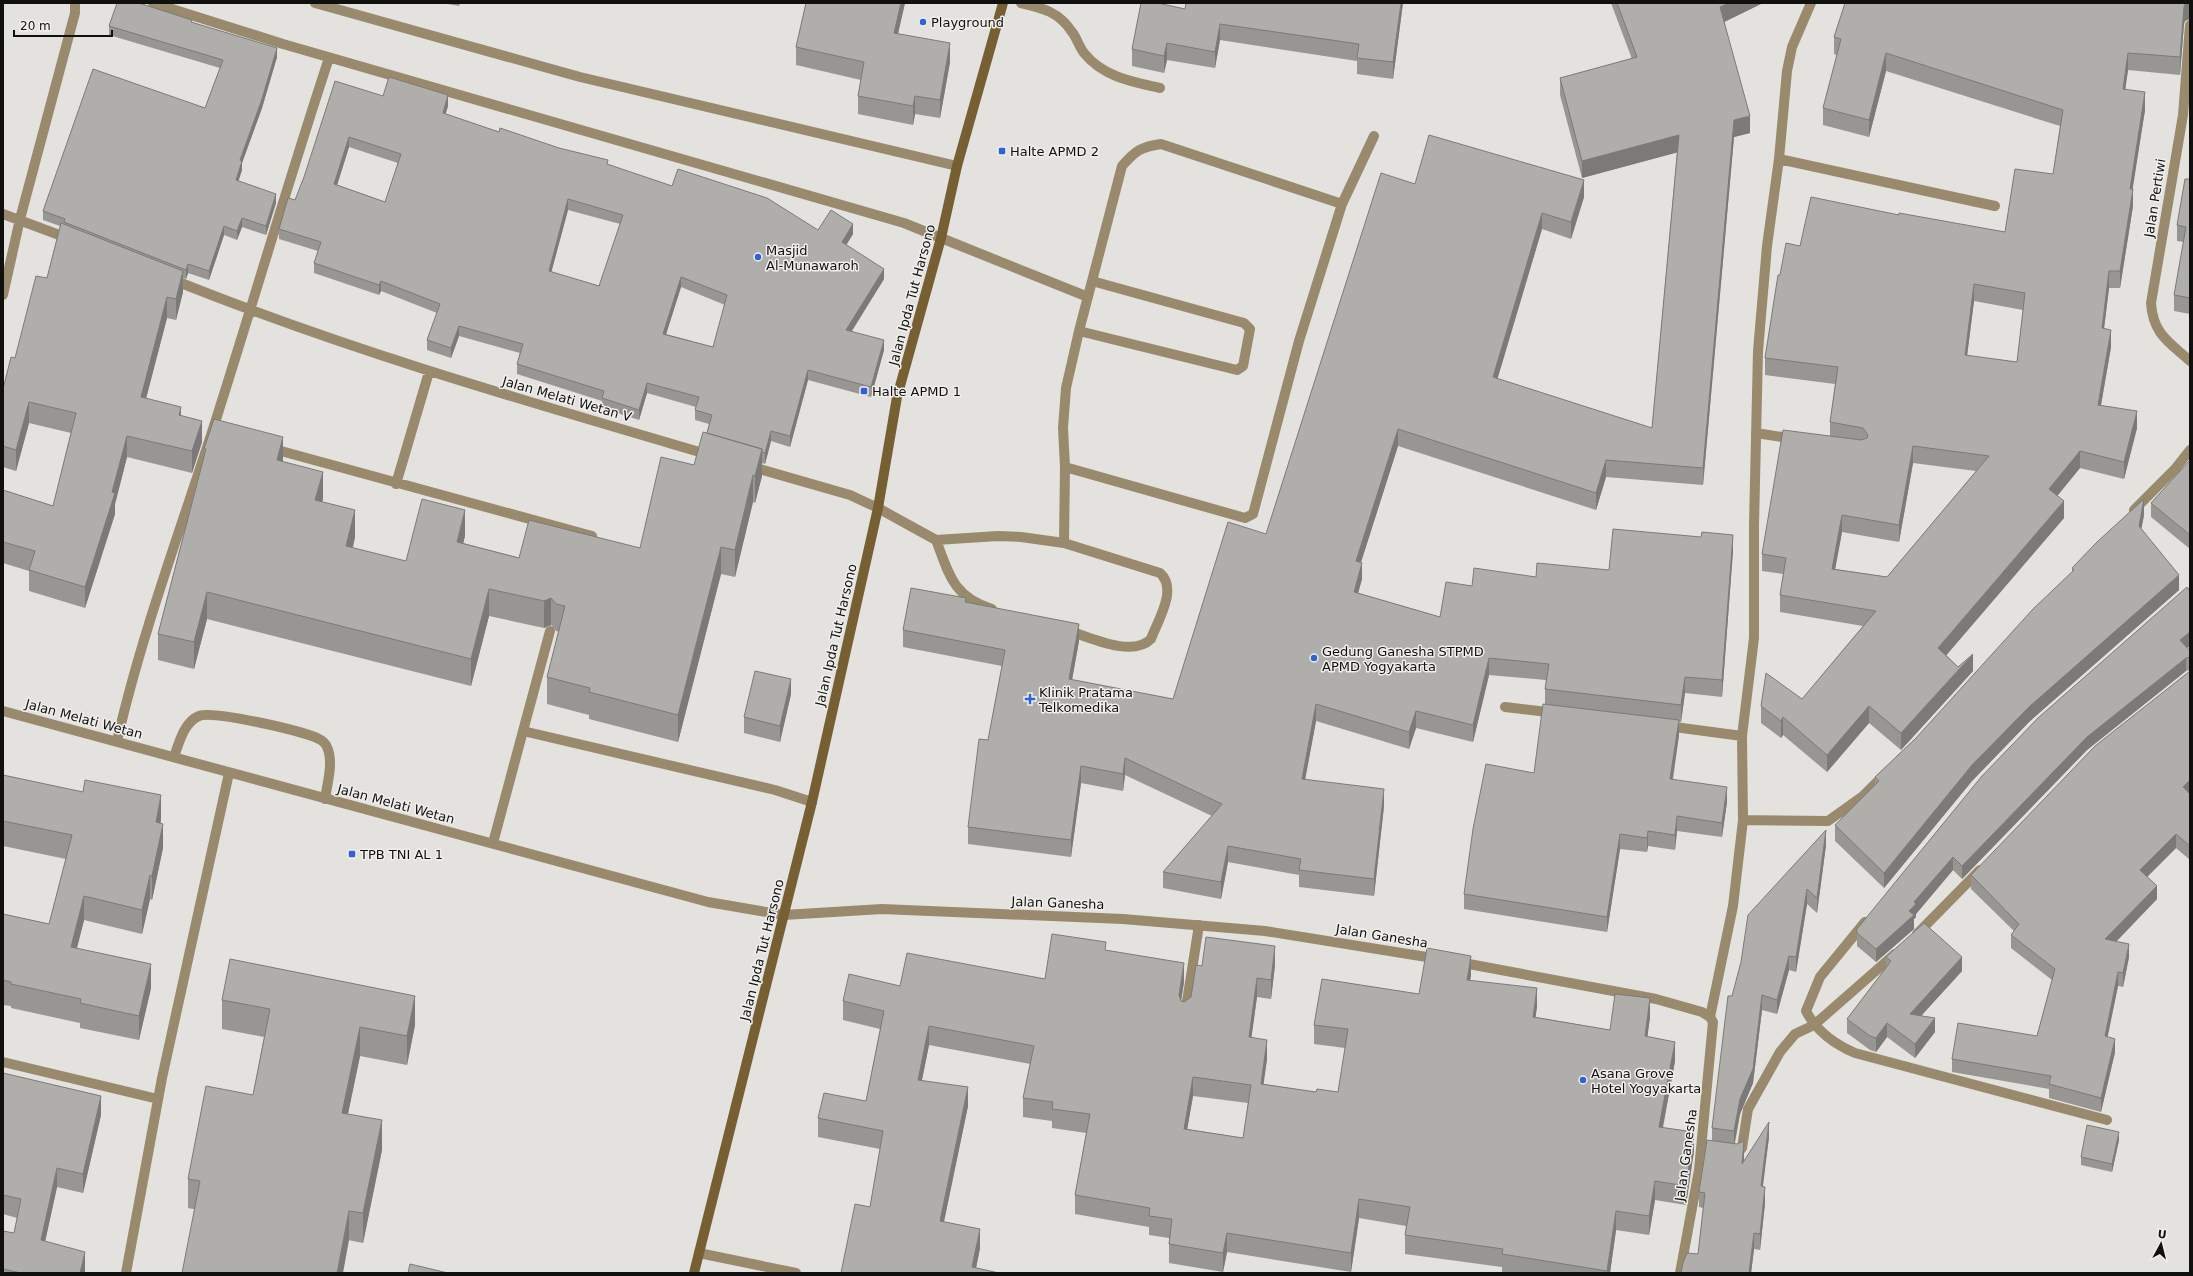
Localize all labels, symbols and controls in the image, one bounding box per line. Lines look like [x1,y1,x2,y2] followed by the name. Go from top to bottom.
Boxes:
[14,12,112,38] scale bar
[931,15,1004,30] place label: Playground
[918,17,928,27] marker: Playground
[20,19,51,33] text: 20 m
[1010,144,1099,159] place label: Halte APMD 2
[997,146,1007,156] marker: Halte APMD 2
[2141,158,2169,239] street label: Jalan Pertiwi
[886,223,938,368] street label: Jalan Ipda Tut Harsono
[766,243,859,273] place label: Masjid Al-Munawaroh
[753,252,763,262] marker: Masjid Al-Munawaroh
[500,373,633,425] street label: Jalan Melati Wetan V
[872,384,961,399] place label: Halte APMD 1
[859,386,869,396] marker: Halte APMD 1
[812,562,860,709] street label: Jalan Ipda Tut Harsono
[1322,644,1484,674] place label: Gedung Ganesha STPMD APMD Yogyakarta
[1309,653,1319,663] marker: Gedung Ganesha STPMD APMD Yogyakarta
[1038,685,1133,715] place label: Klinik Pratama Telkomedika
[1024,693,1036,705] marker: Klinik Pratama Telkomedika
[23,696,144,742] street label: Jalan Melati Wetan
[335,781,456,827] street label: Jalan Melati Wetan
[359,847,443,862] place label: TPB TNI AL 1
[347,849,357,859] marker: TPB TNI AL 1
[737,877,787,1023] street label: Jalan Ipda Tut Harsono
[1010,894,1105,912] street label: Jalan Ganesha
[1334,921,1429,951] street label: Jalan Ganesha
[1591,1066,1701,1096] place label: Asana Grove Hotel Yogyakarta
[1578,1075,1588,1085] marker: Asana Grove Hotel Yogyakarta
[1672,1108,1700,1203] street label: Jalan Ganesha
[2141,1224,2181,1264] north arrow
[2157,1228,2167,1242] text: U

